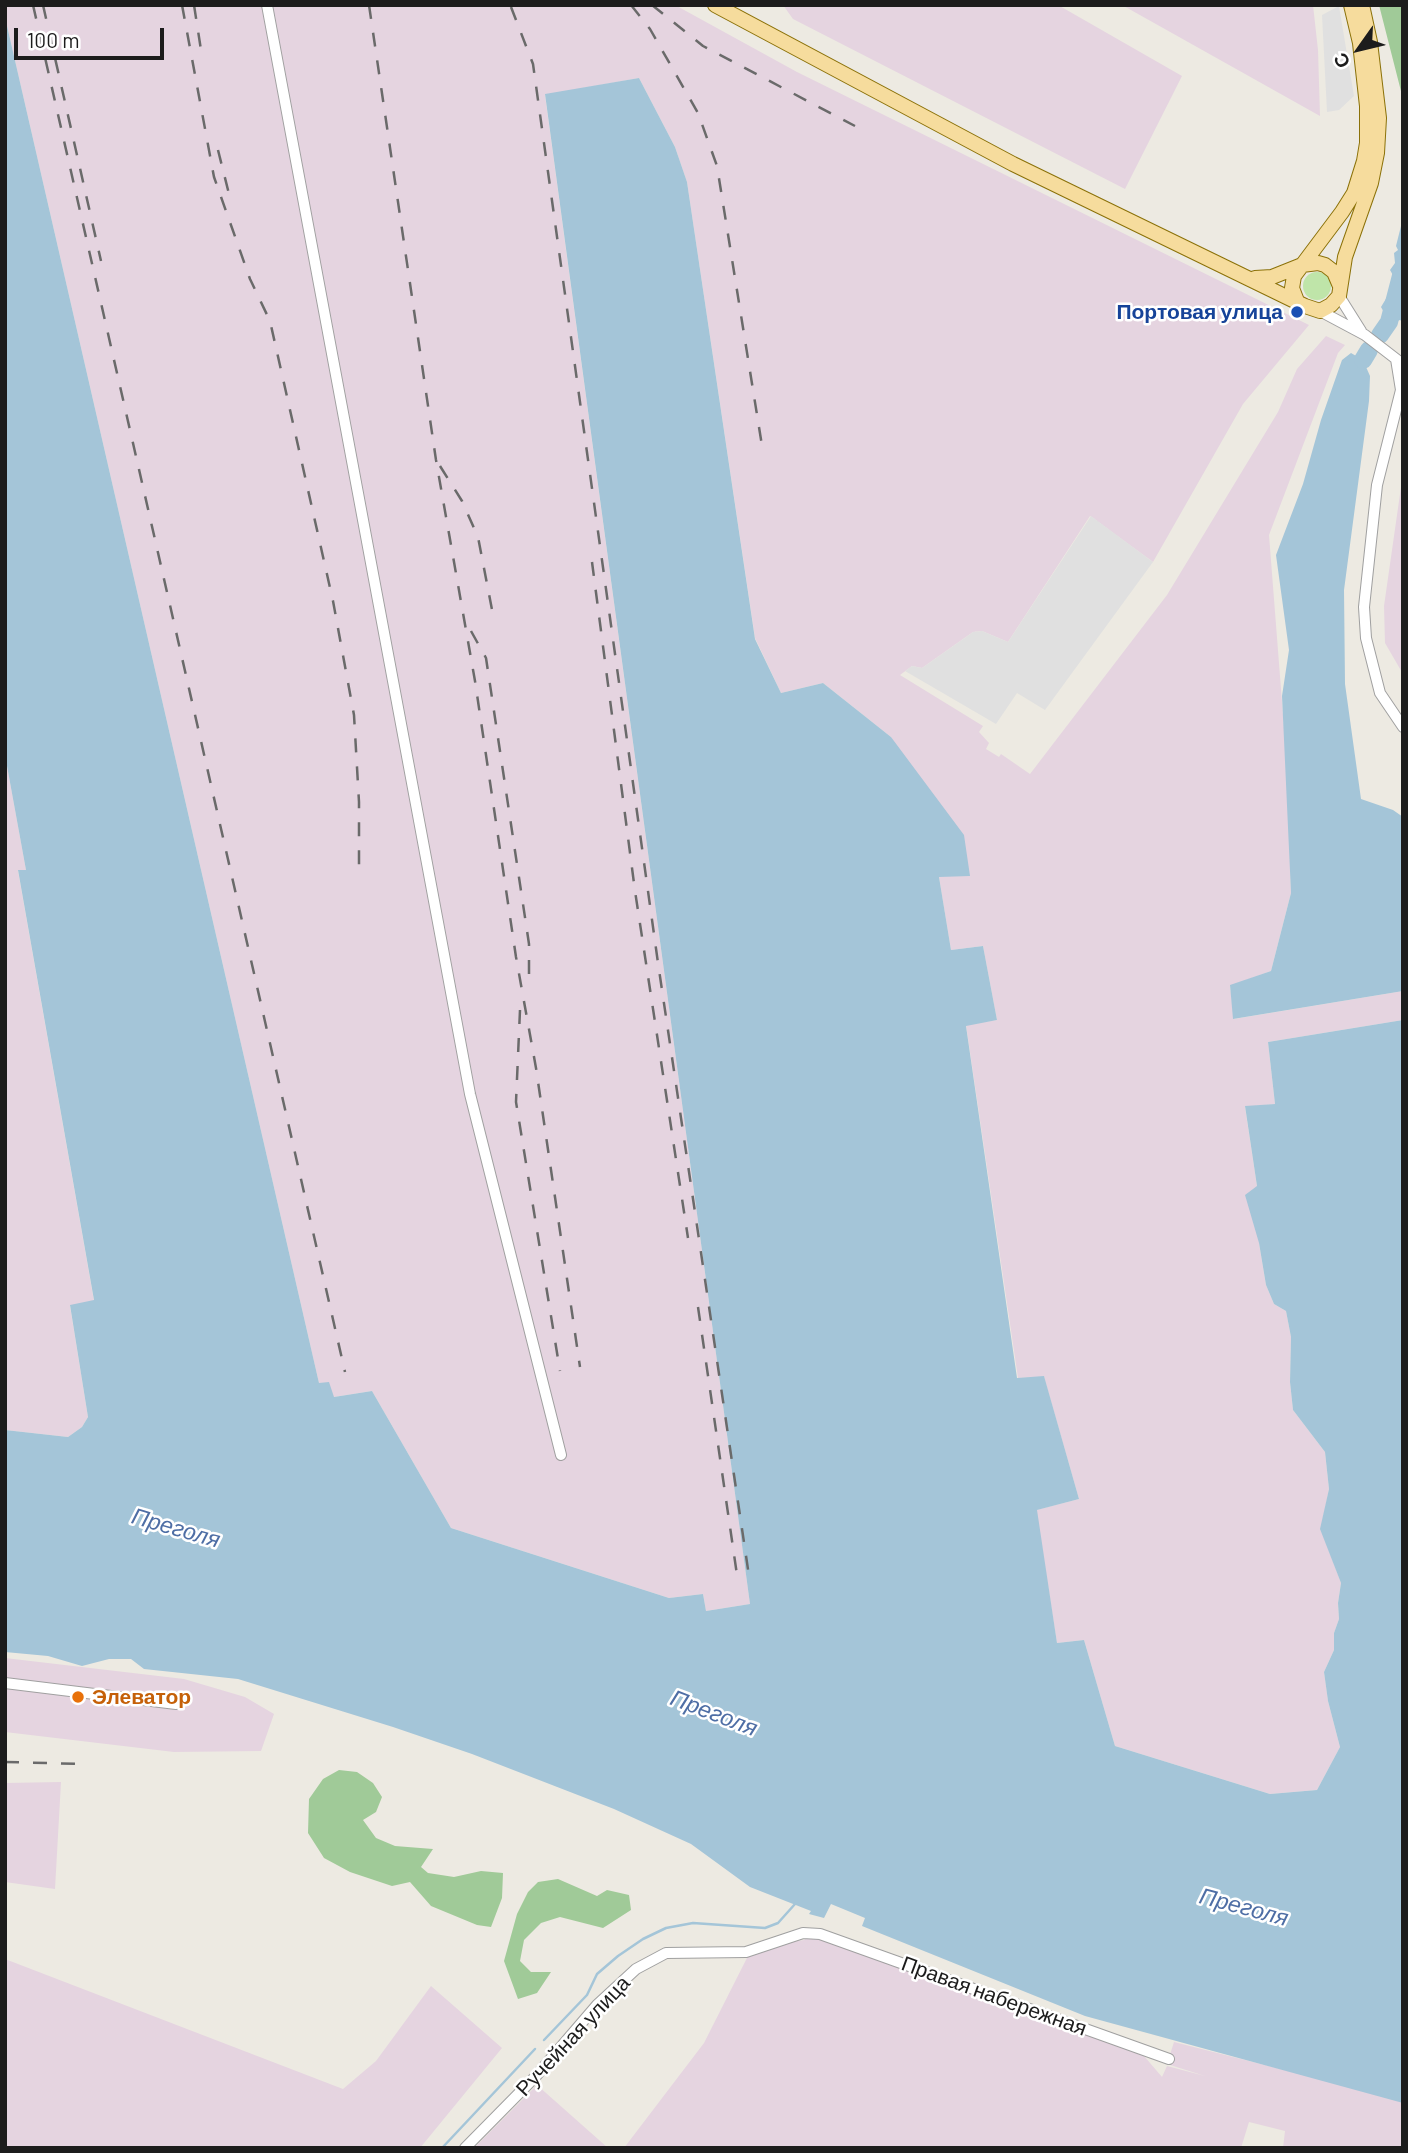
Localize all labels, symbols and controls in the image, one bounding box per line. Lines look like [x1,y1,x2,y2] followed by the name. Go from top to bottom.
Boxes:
[18,14,168,58] scale bar
[1324,14,1394,84] north arrow
[27,27,80,52] text: 100 m
[1328,49,1355,73] text: С
[1116,299,1283,325] place label: Портовая улица
[1289,304,1305,320] marker: Портовая улица
[129,1502,223,1554] water label: Преголя
[92,1684,191,1710] place label: Элеватор
[667,1684,761,1742] water label: Преголя
[70,1689,86,1705] marker: Элеватор
[1197,1882,1291,1932] water label: Преголя
[898,1951,1090,2041] street label: Правая набережная
[511,1971,635,2101] street label: Ручейная улица

